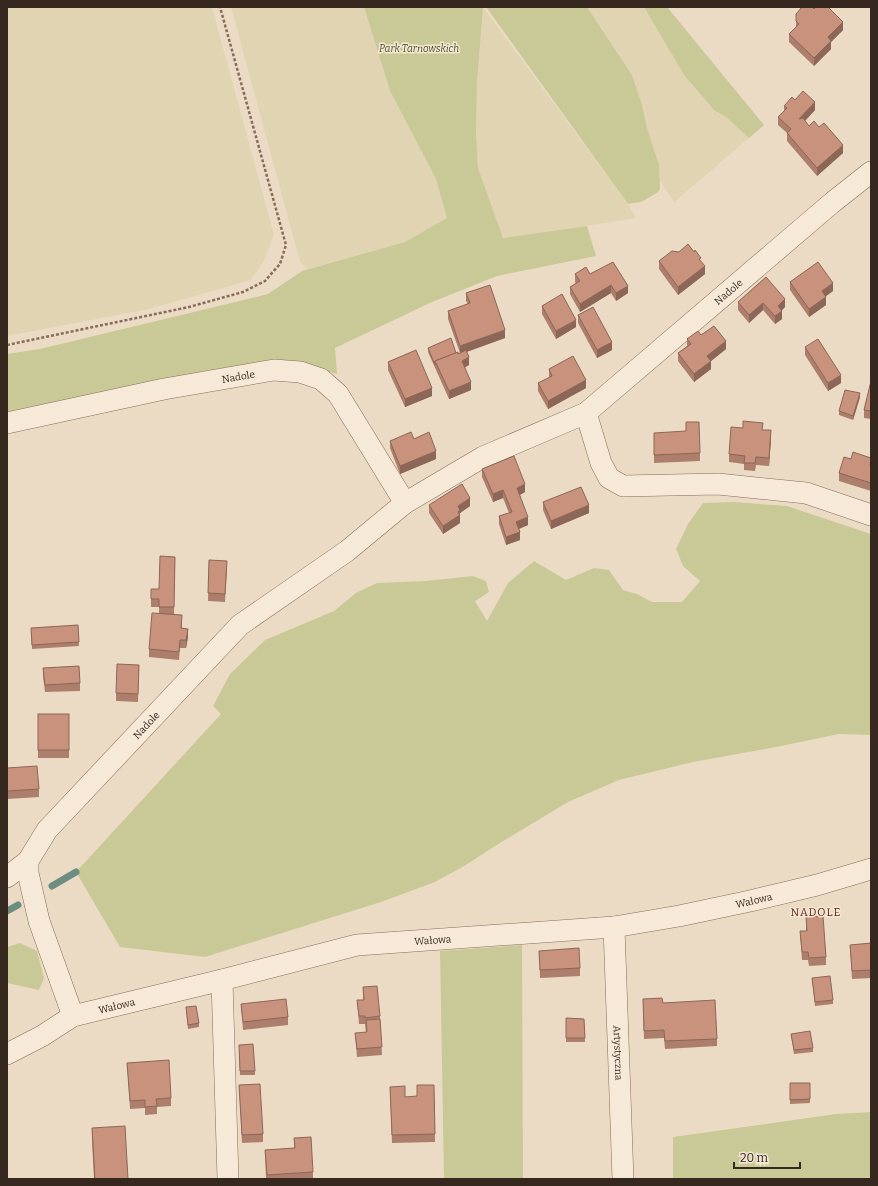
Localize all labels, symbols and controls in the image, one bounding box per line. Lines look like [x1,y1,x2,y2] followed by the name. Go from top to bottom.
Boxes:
[379,43,459,55] park label: Park Tarnowskich
[712,277,745,308] street label: Nadole
[221,368,256,386] street label: Nadole
[131,709,163,742] street label: Nadole
[735,891,774,911] street label: Wałowa
[791,906,841,919] district label: NADOLE
[414,933,452,948] street label: Wałowa
[97,996,137,1017] street label: Wałowa
[611,1025,624,1081] street label: Artystyczna
[734,1144,800,1170] scale bar
[740,1151,769,1165] text: 20 m

